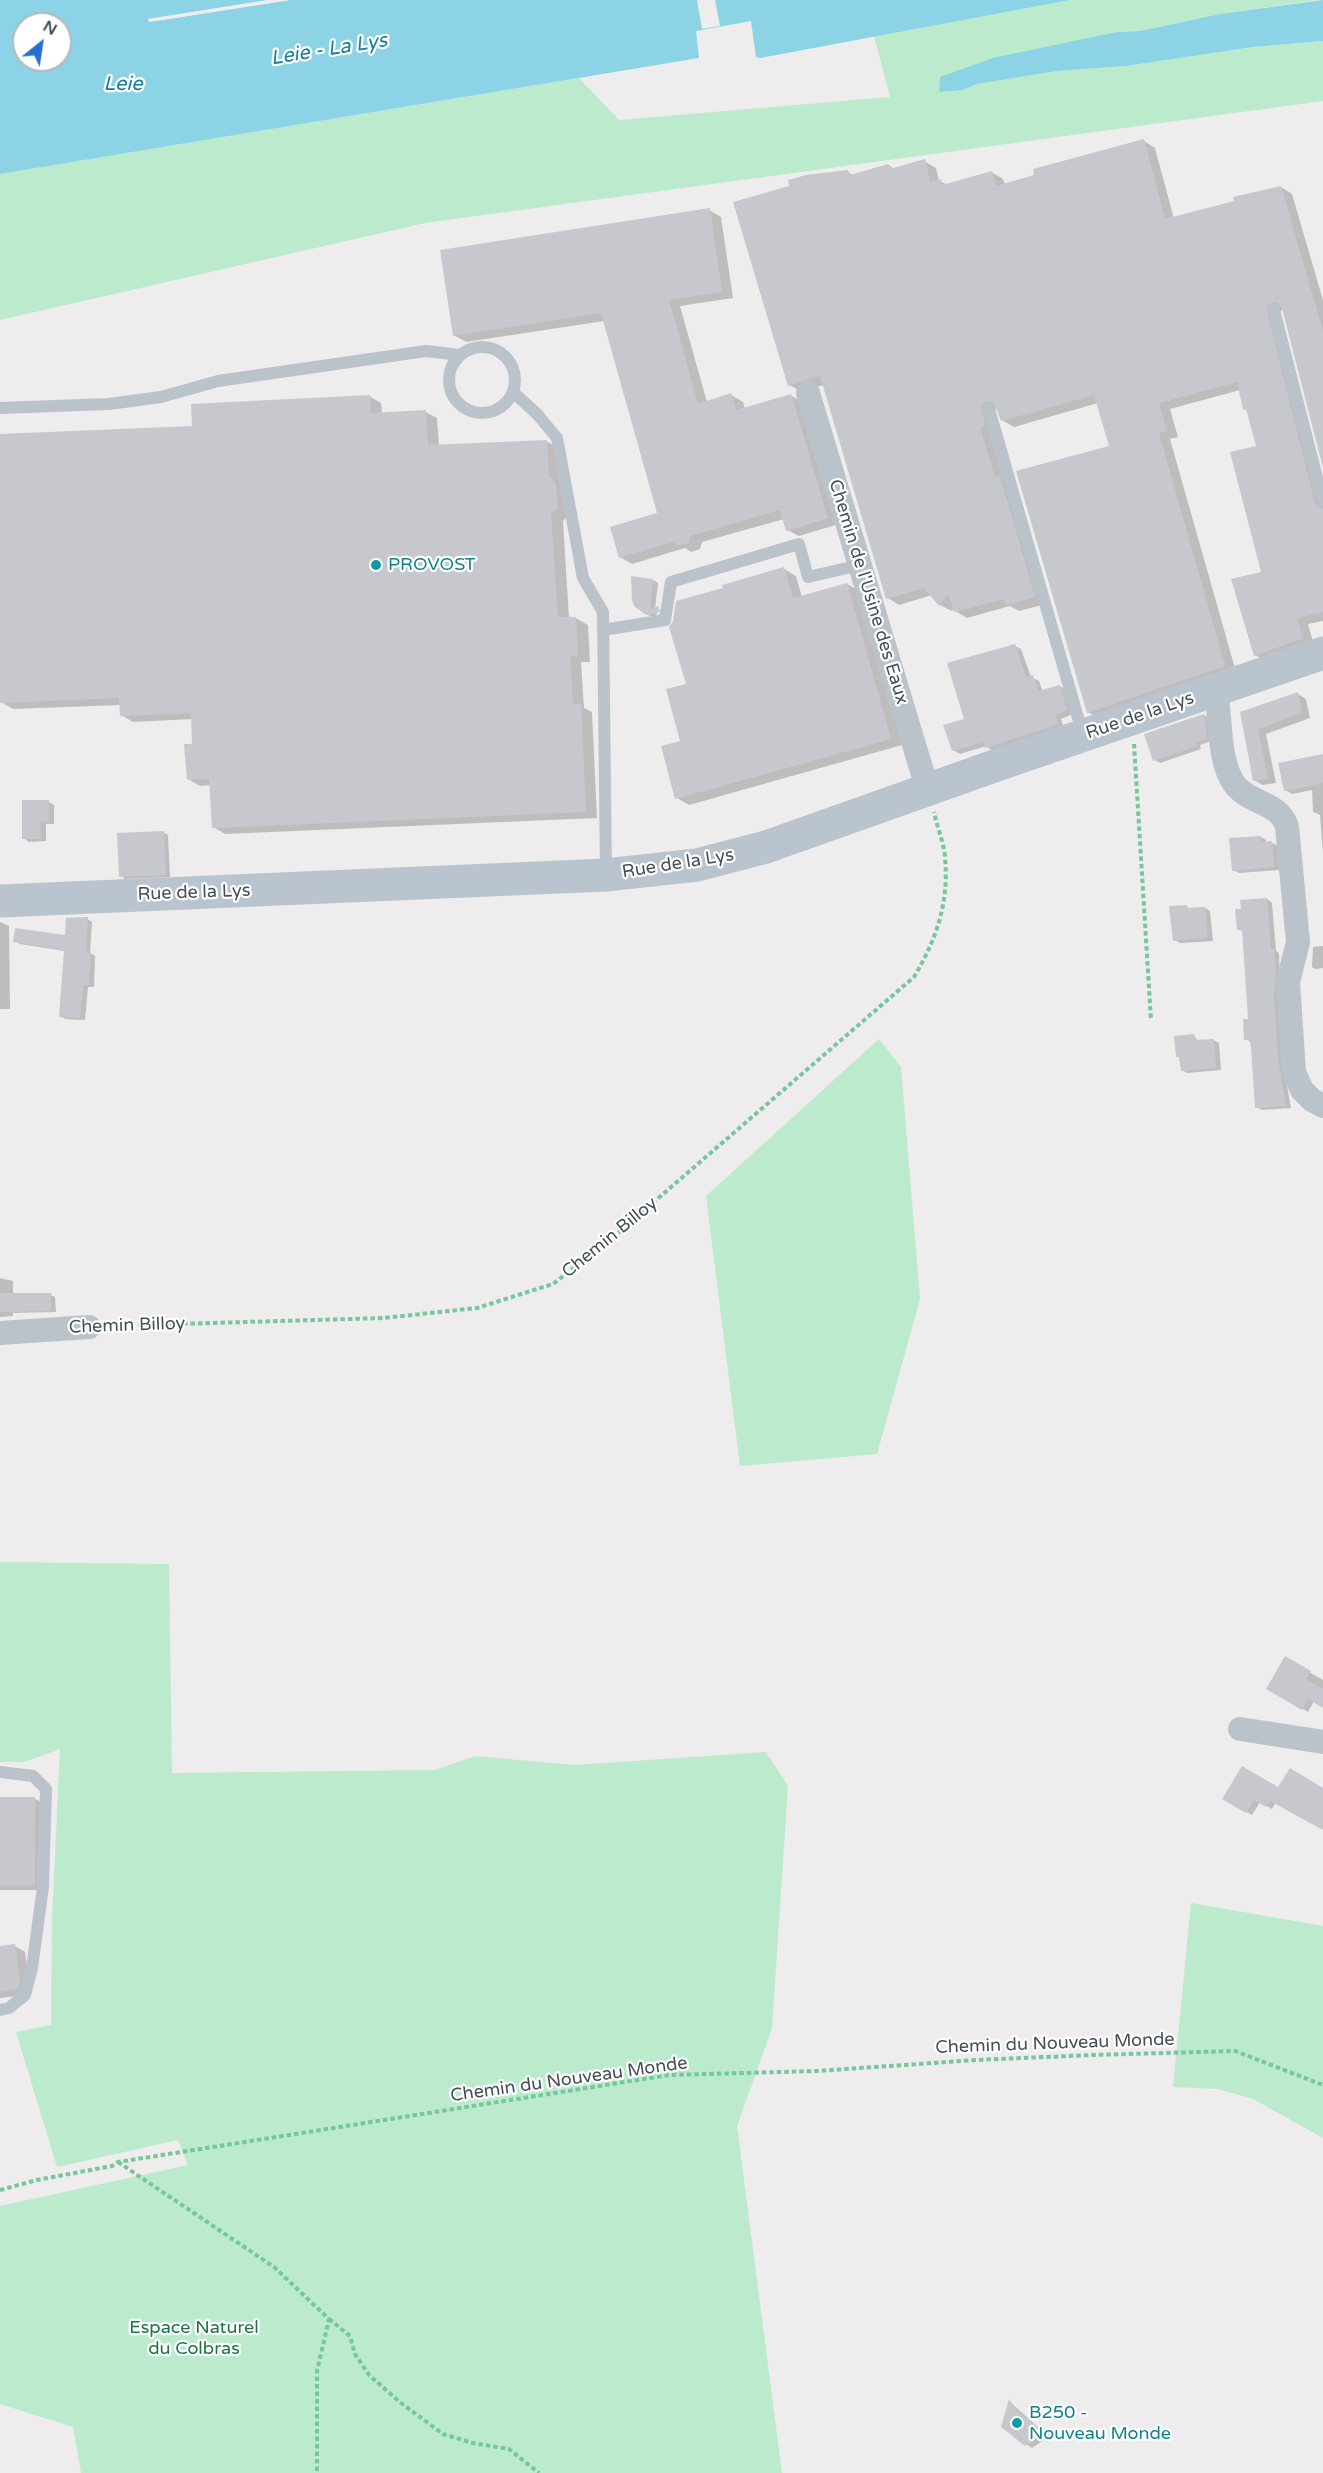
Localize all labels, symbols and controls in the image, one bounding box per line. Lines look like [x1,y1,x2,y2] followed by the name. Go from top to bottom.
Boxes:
[12,12,72,72] north arrow
[39,16,61,40] text: N
[269,29,389,71] water label: Leie - La Lys
[103,73,143,97] water label: Leie
[823,477,913,707] street label: Chemin de l'Usine des Eaux
[388,554,476,576] place label: PROVOST
[369,558,383,572] marker: PROVOST
[1083,687,1197,745] street label: Rue de la Lys
[621,845,735,883] street label: Rue de la Lys
[137,880,251,906] street label: Rue de la Lys
[558,1193,662,1283] street label: Chemin Billoy
[68,1313,186,1339] street label: Chemin Billoy
[935,2029,1175,2059] street label: Chemin du Nouveau Monde
[449,2053,689,2107] street label: Chemin du Nouveau Monde
[129,2317,259,2360] park label: Espace Naturel du Colbras
[1029,2402,1171,2444] place label: B250 - Nouveau Monde
[1010,2416,1024,2430] marker: B250 - Nouveau Monde

